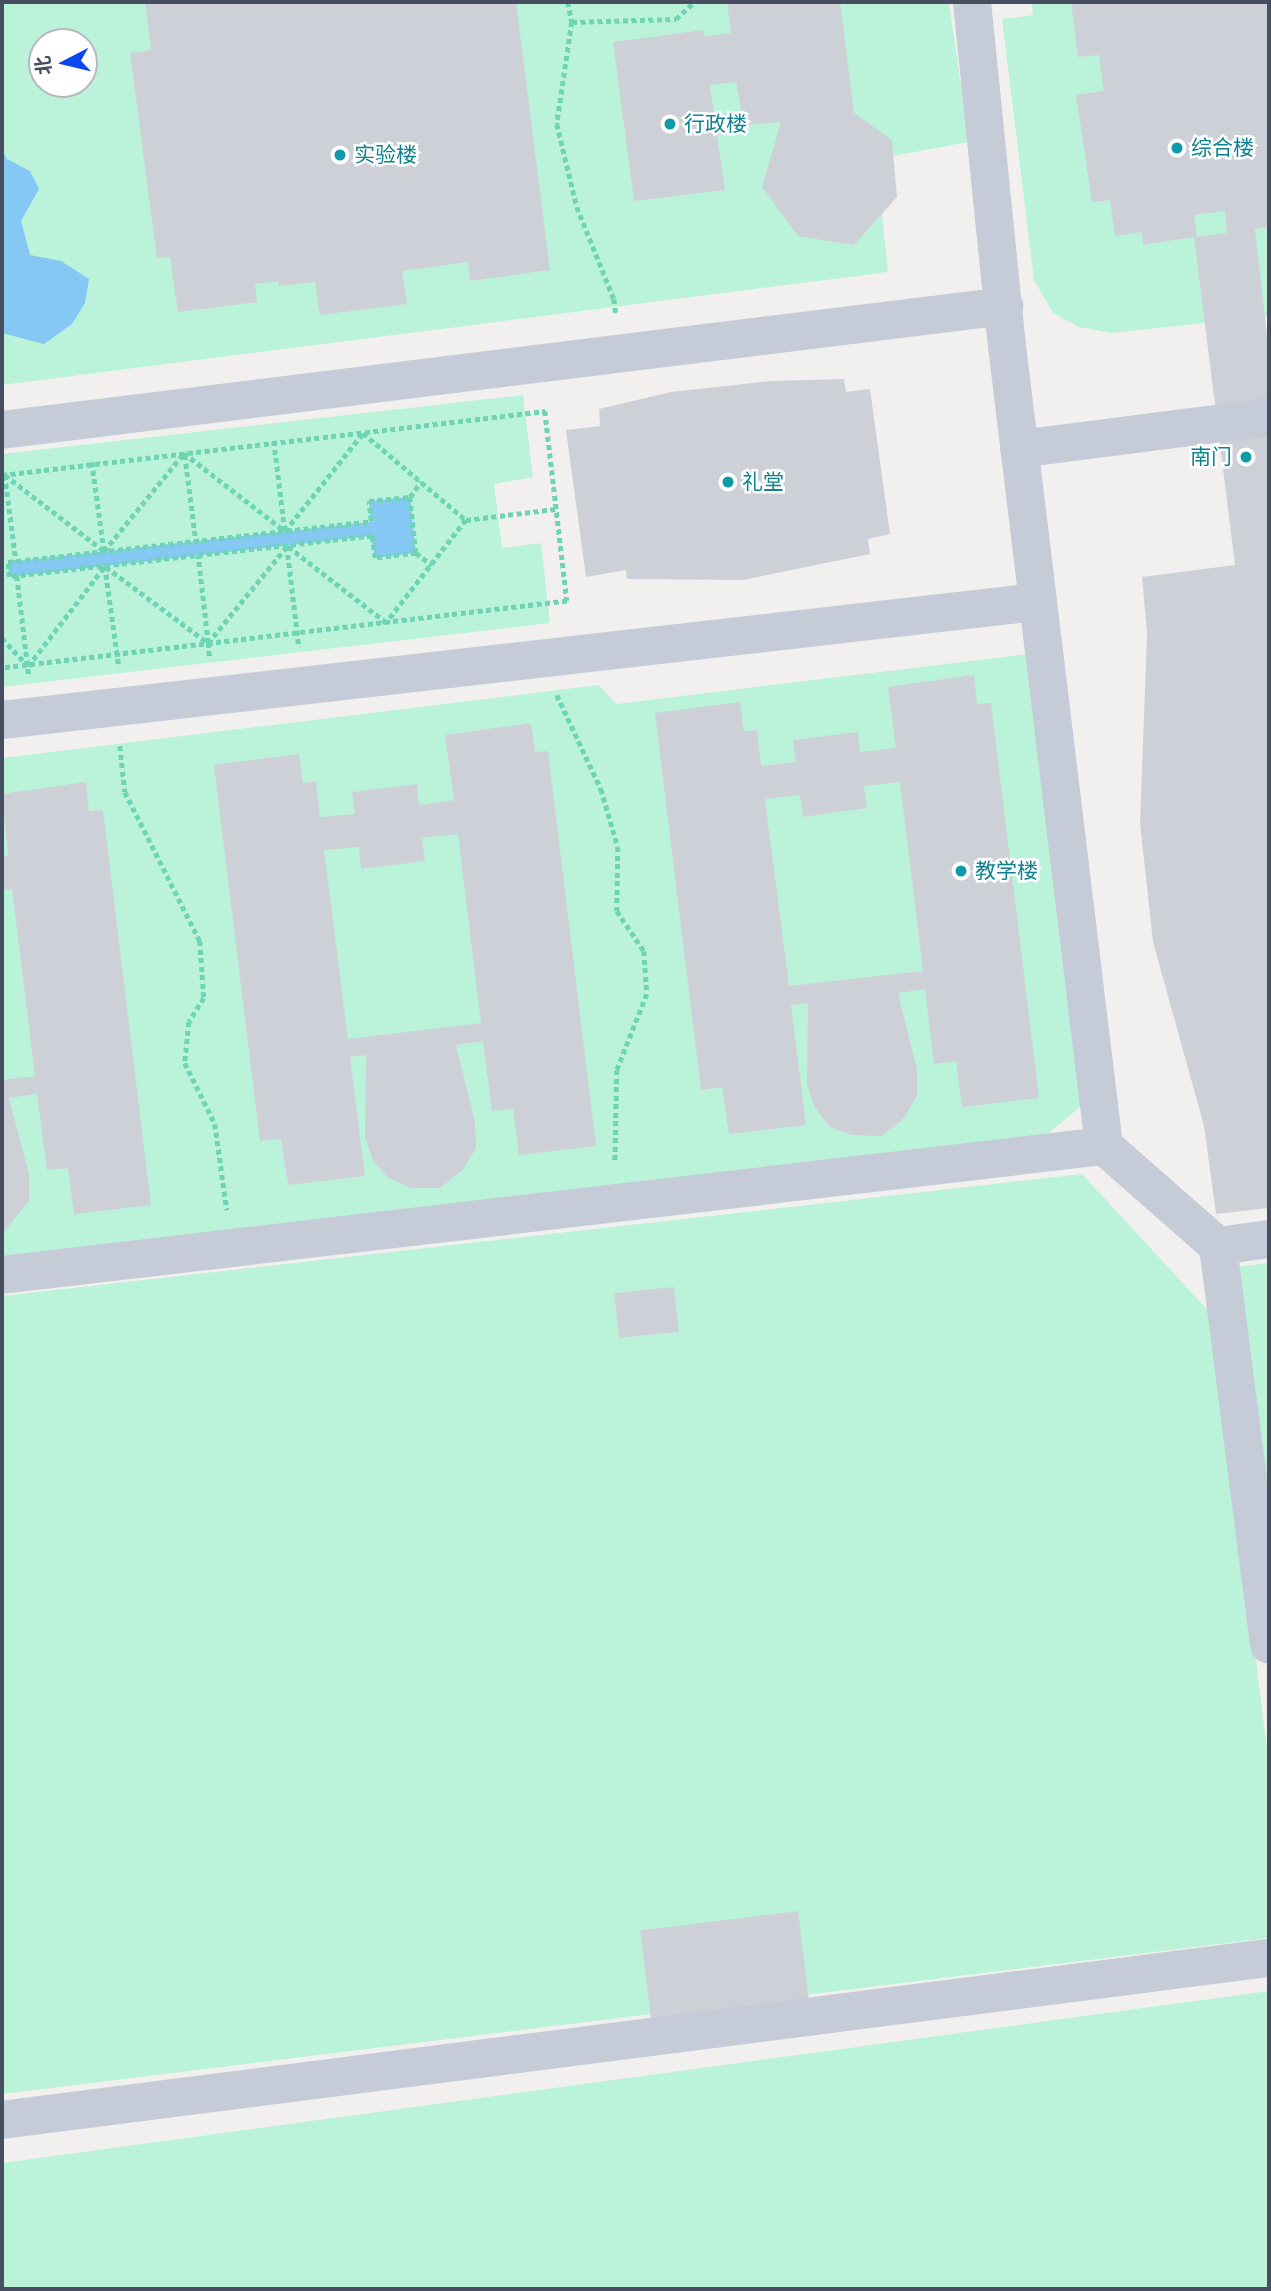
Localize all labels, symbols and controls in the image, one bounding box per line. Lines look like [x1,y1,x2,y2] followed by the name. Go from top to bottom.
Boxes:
[28,28,98,98] north arrow
[31,55,56,76] text: 北
[684,111,747,137] place label: 行政楼
[662,116,678,132] marker: 行政楼
[1191,135,1254,161] place label: 综合楼
[1169,140,1185,156] marker: 综合楼
[354,142,417,168] place label: 实验楼
[332,147,348,163] marker: 实验楼
[1190,444,1232,470] place label: 南门
[1238,449,1254,465] marker: 南门
[742,469,784,495] place label: 礼堂
[720,474,736,490] marker: 礼堂
[975,858,1038,884] place label: 教学楼
[953,863,969,879] marker: 教学楼

